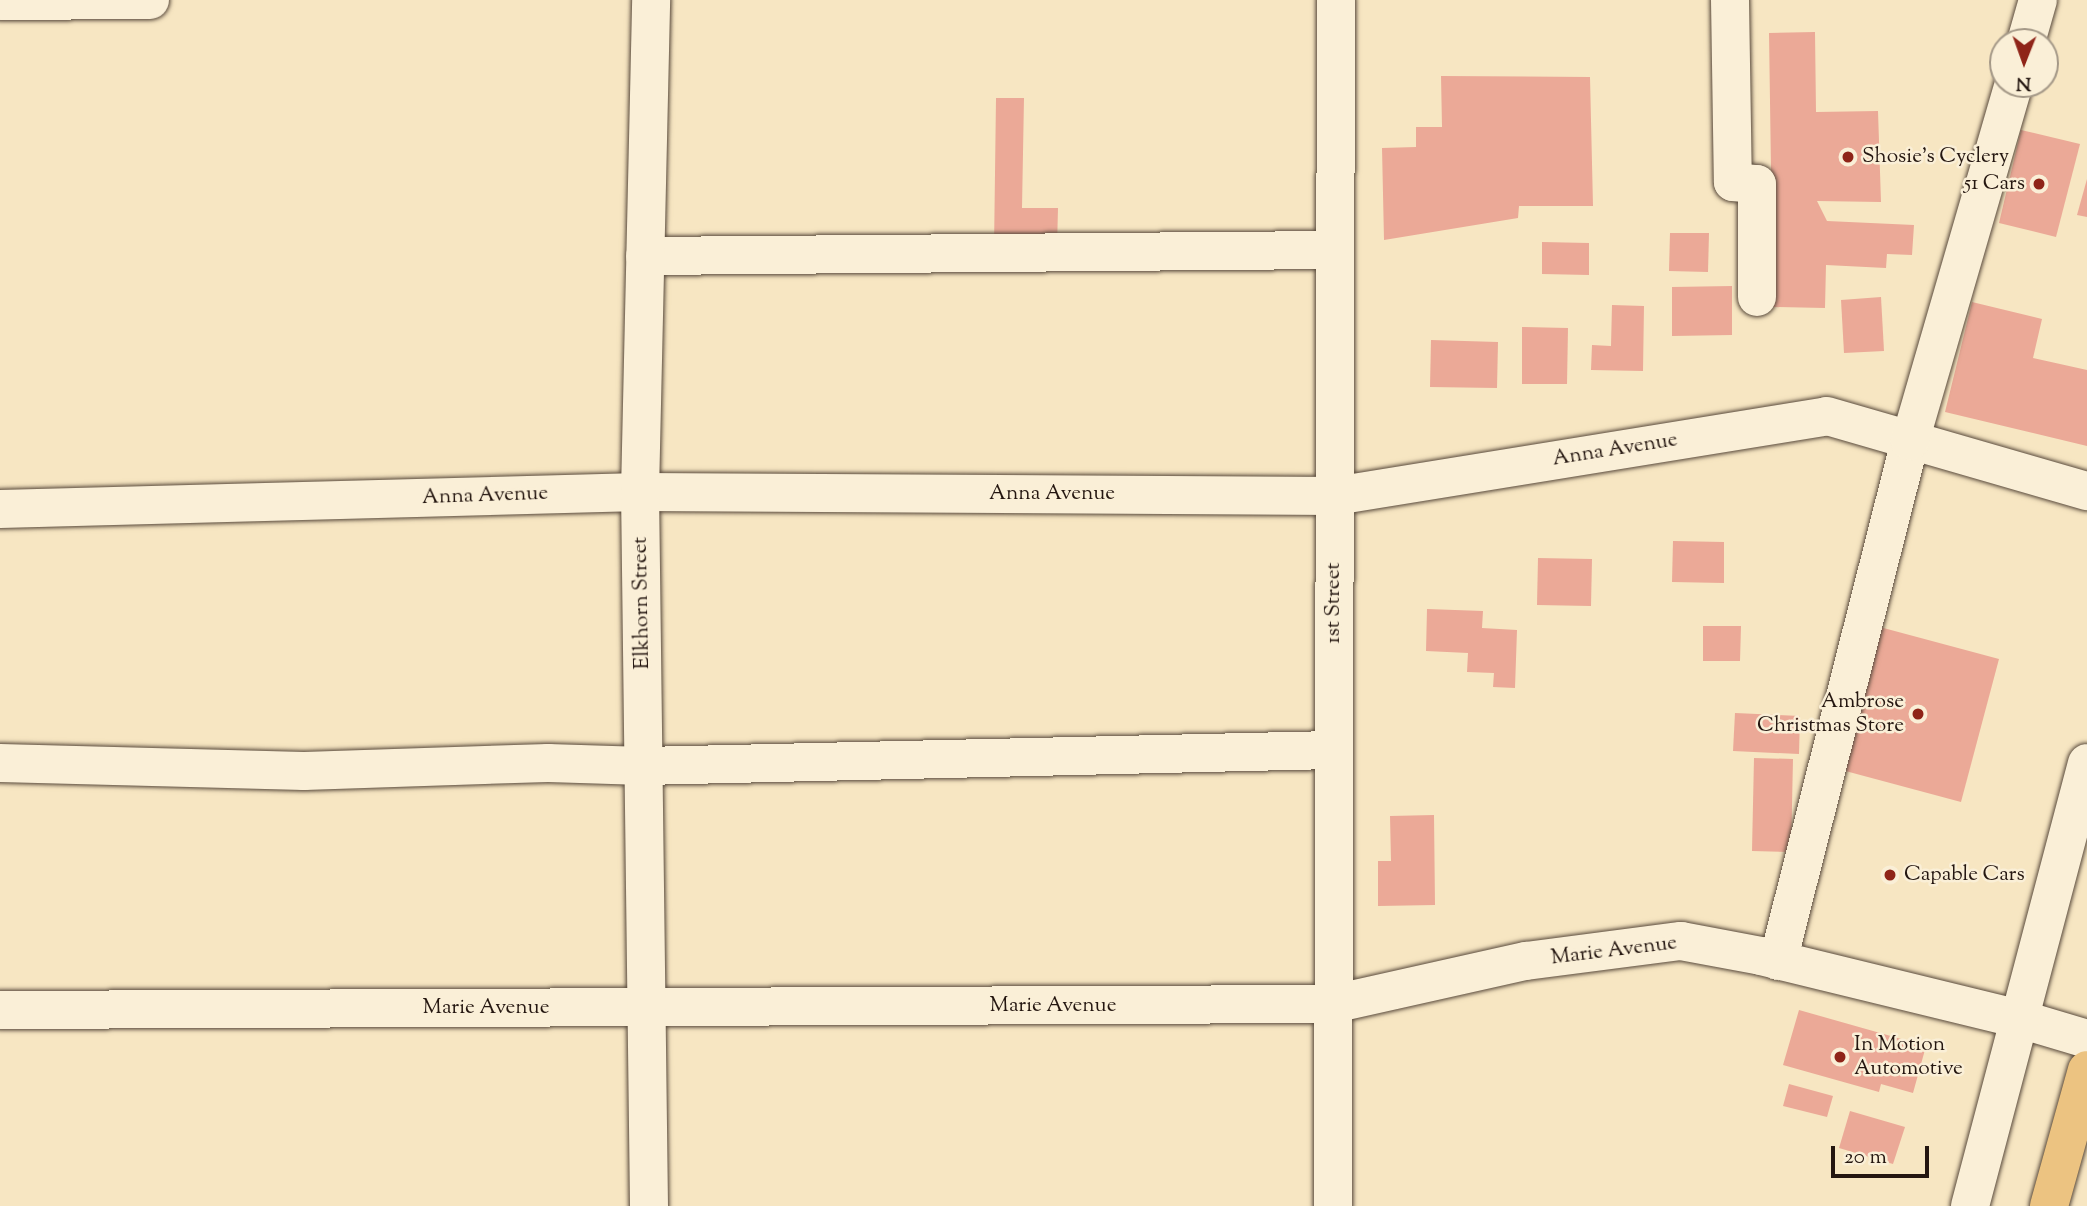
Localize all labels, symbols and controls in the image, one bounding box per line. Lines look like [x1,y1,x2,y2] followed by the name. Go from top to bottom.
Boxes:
[1989,28,2059,98] north arrow
[2016,69,2031,96] text: N
[1862,144,2009,170] place label: Shosie's Cyclery
[1840,149,1856,165] marker: Shosie's Cyclery
[1964,171,2025,197] place label: 51 Cars
[2031,176,2047,192] marker: 51 Cars
[1551,428,1679,472] street label: Anna Avenue
[422,481,548,511] street label: Anna Avenue
[989,481,1115,507] street label: Anna Avenue
[628,536,656,670] street label: Elkhorn Street
[1321,562,1347,644] street label: 1st Street
[1757,689,1904,739] place label: Ambrose Christmas Store
[1910,706,1926,722] marker: Ambrose Christmas Store
[1904,862,2025,888] place label: Capable Cars
[1882,867,1898,883] marker: Capable Cars
[1550,931,1678,971] street label: Marie Avenue
[990,993,1116,1019] street label: Marie Avenue
[423,995,549,1021] street label: Marie Avenue
[1854,1032,1963,1082] place label: In Motion Automotive
[1832,1049,1848,1065] marker: In Motion Automotive
[1835,1132,1933,1176] scale bar
[1844,1143,1887,1173] text: 20 m

